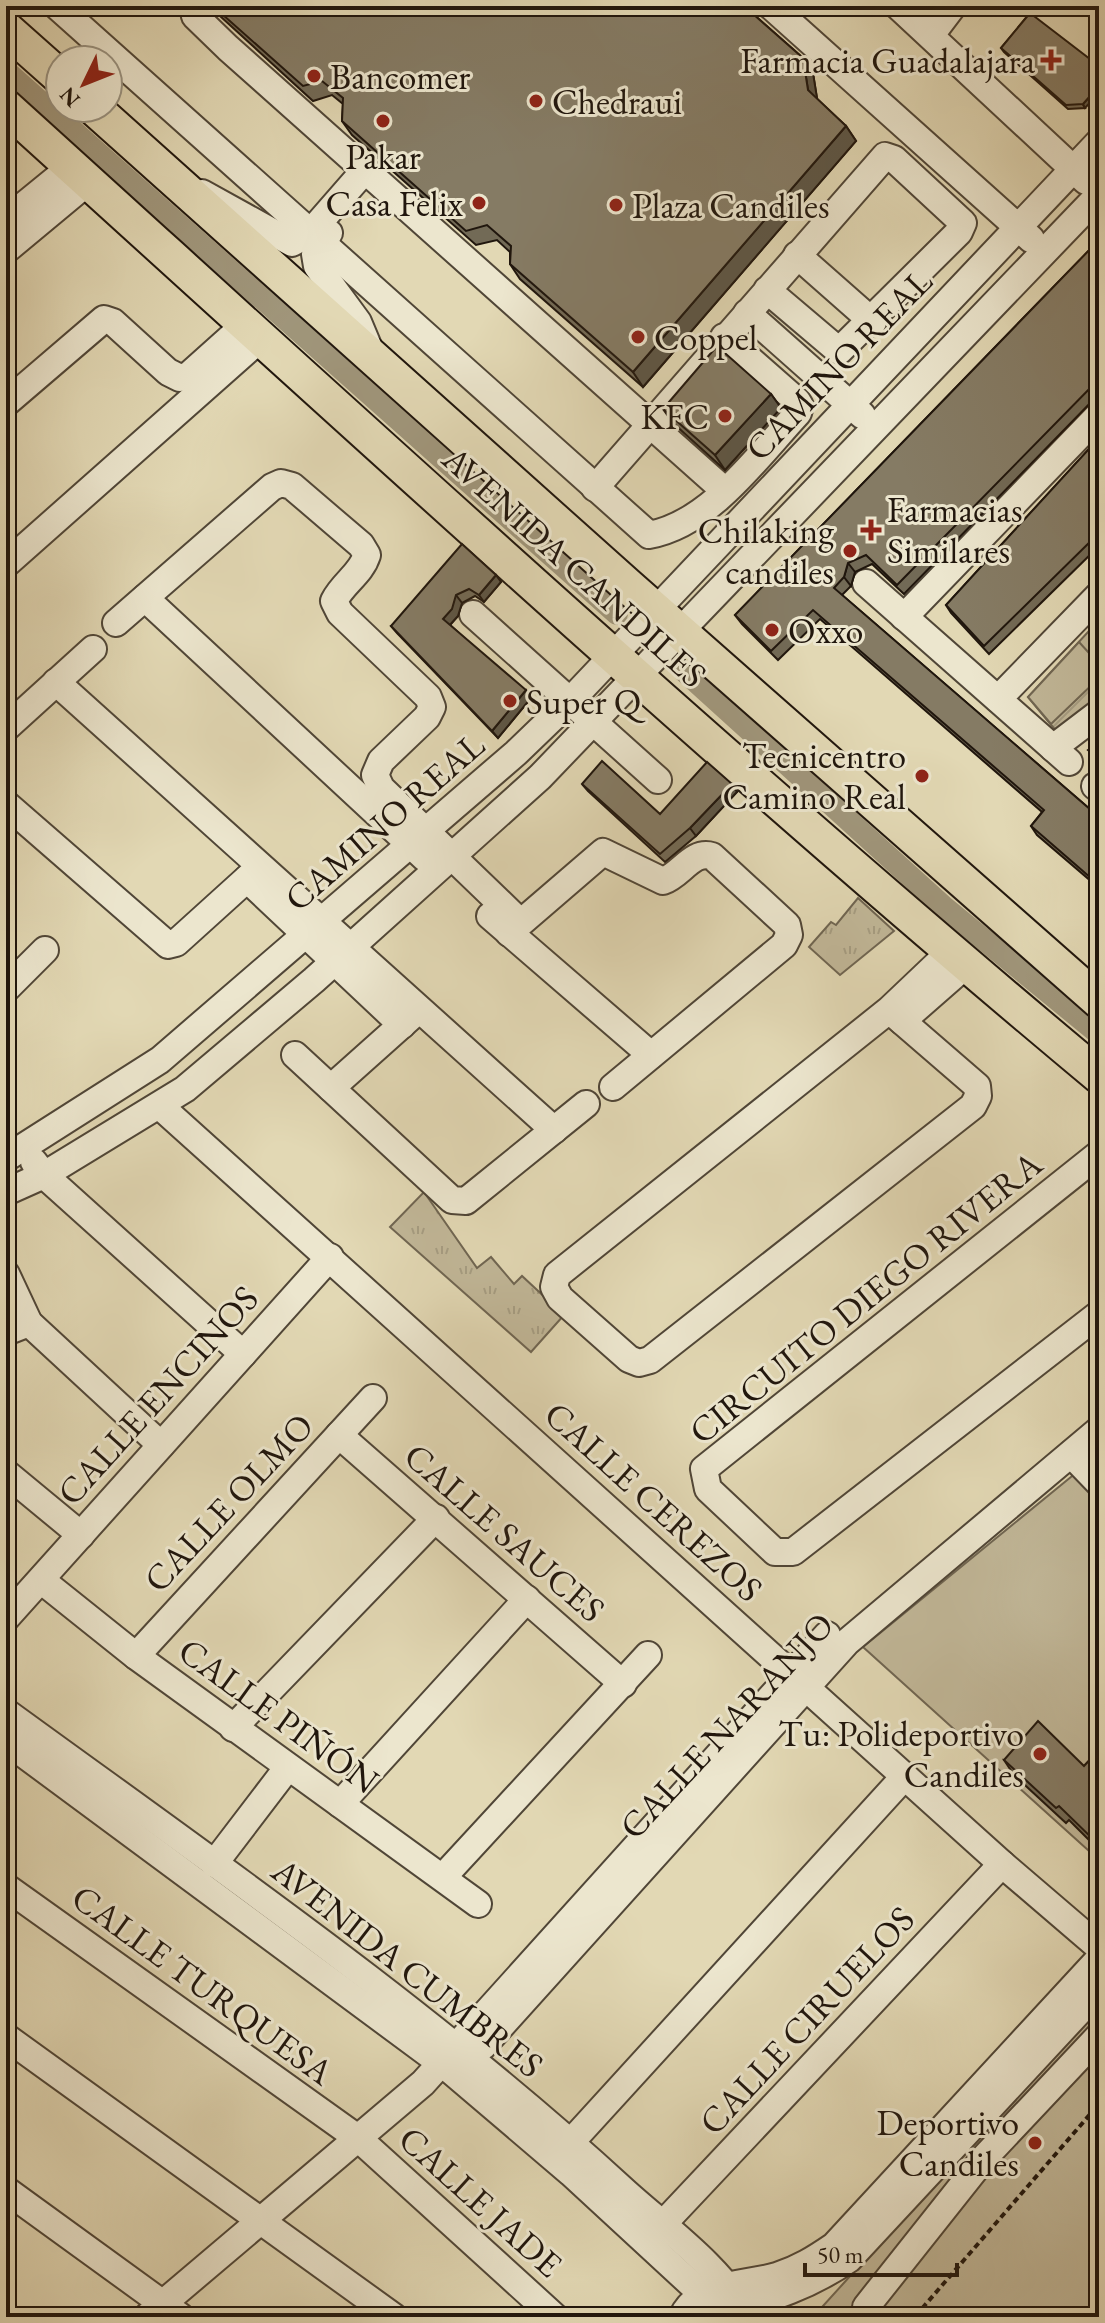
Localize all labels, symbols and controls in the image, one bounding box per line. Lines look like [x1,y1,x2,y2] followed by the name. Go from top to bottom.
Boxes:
[740,37,1036,84] place label: Farmacia Guadalajara
[44,44,124,124] north arrow
[1042,51,1060,69] marker: Farmacia Guadalajara
[330,53,470,100] place label: Bancomer
[305,67,323,85] marker: Bancomer
[552,78,682,125] place label: Chedraui
[53,81,86,114] text: N
[527,92,545,110] marker: Chedraui
[374,112,392,130] marker: Pakar
[345,133,421,180] place label: Pakar
[326,180,464,227] place label: Casa Felix
[632,182,830,229] place label: Plaza Candiles
[470,194,488,212] marker: Casa Felix
[607,196,625,214] marker: Plaza Candiles
[735,258,942,471] street label: CAMINO REAL
[654,314,757,361] place label: Coppel
[629,328,647,346] marker: Coppel
[640,393,709,440] place label: KFC
[716,407,734,425] marker: KFC
[432,435,717,697] street label: AVENIDA CANDILES
[887,486,1023,574] place label: Farmacias Similares
[698,507,834,595] place label: Chilaking candiles
[862,521,880,539] marker: Farmacias Similares
[841,542,859,560] marker: Chilaking candiles
[788,607,863,654] place label: Oxxo
[763,621,781,639] marker: Oxxo
[526,678,646,725] place label: Super Q
[501,692,519,710] marker: Super Q
[274,722,494,921] street label: CAMINO REAL
[723,732,906,820] place label: Tecnicentro Camino Real
[913,767,931,785] marker: Tecnicentro Camino Real
[679,1140,1052,1454] street label: CIRCUITO DIEGO RIVERA
[46,1276,268,1515] street label: CALLE ENCINOS
[535,1391,773,1612] street label: CALLE CEREZOS
[133,1403,323,1602] street label: CALLE OLMO
[395,1432,615,1632] street label: CALLE SAUCES
[609,1602,844,1849] street label: CALLE NARANJO
[169,1627,389,1804] street label: CALLE PIÑÓN
[778,1710,1024,1798] place label: Tu: Polideportivo Candiles
[1031,1745,1049,1763] marker: Tu: Polideportivo Candiles
[262,1846,553,2088] street label: AVENIDA CUMBRES
[63,1874,344,2096] street label: CALLE TURQUESA
[688,1896,924,2144] street label: CALLE CIRUELOS
[876,2099,1019,2187] place label: Deportivo Candiles
[389,2115,572,2287] street label: CALLE JADE
[1026,2134,1044,2152] marker: Deportivo Candiles
[805,2227,957,2277] scale bar
[817,2239,864,2270] text: 50 m

